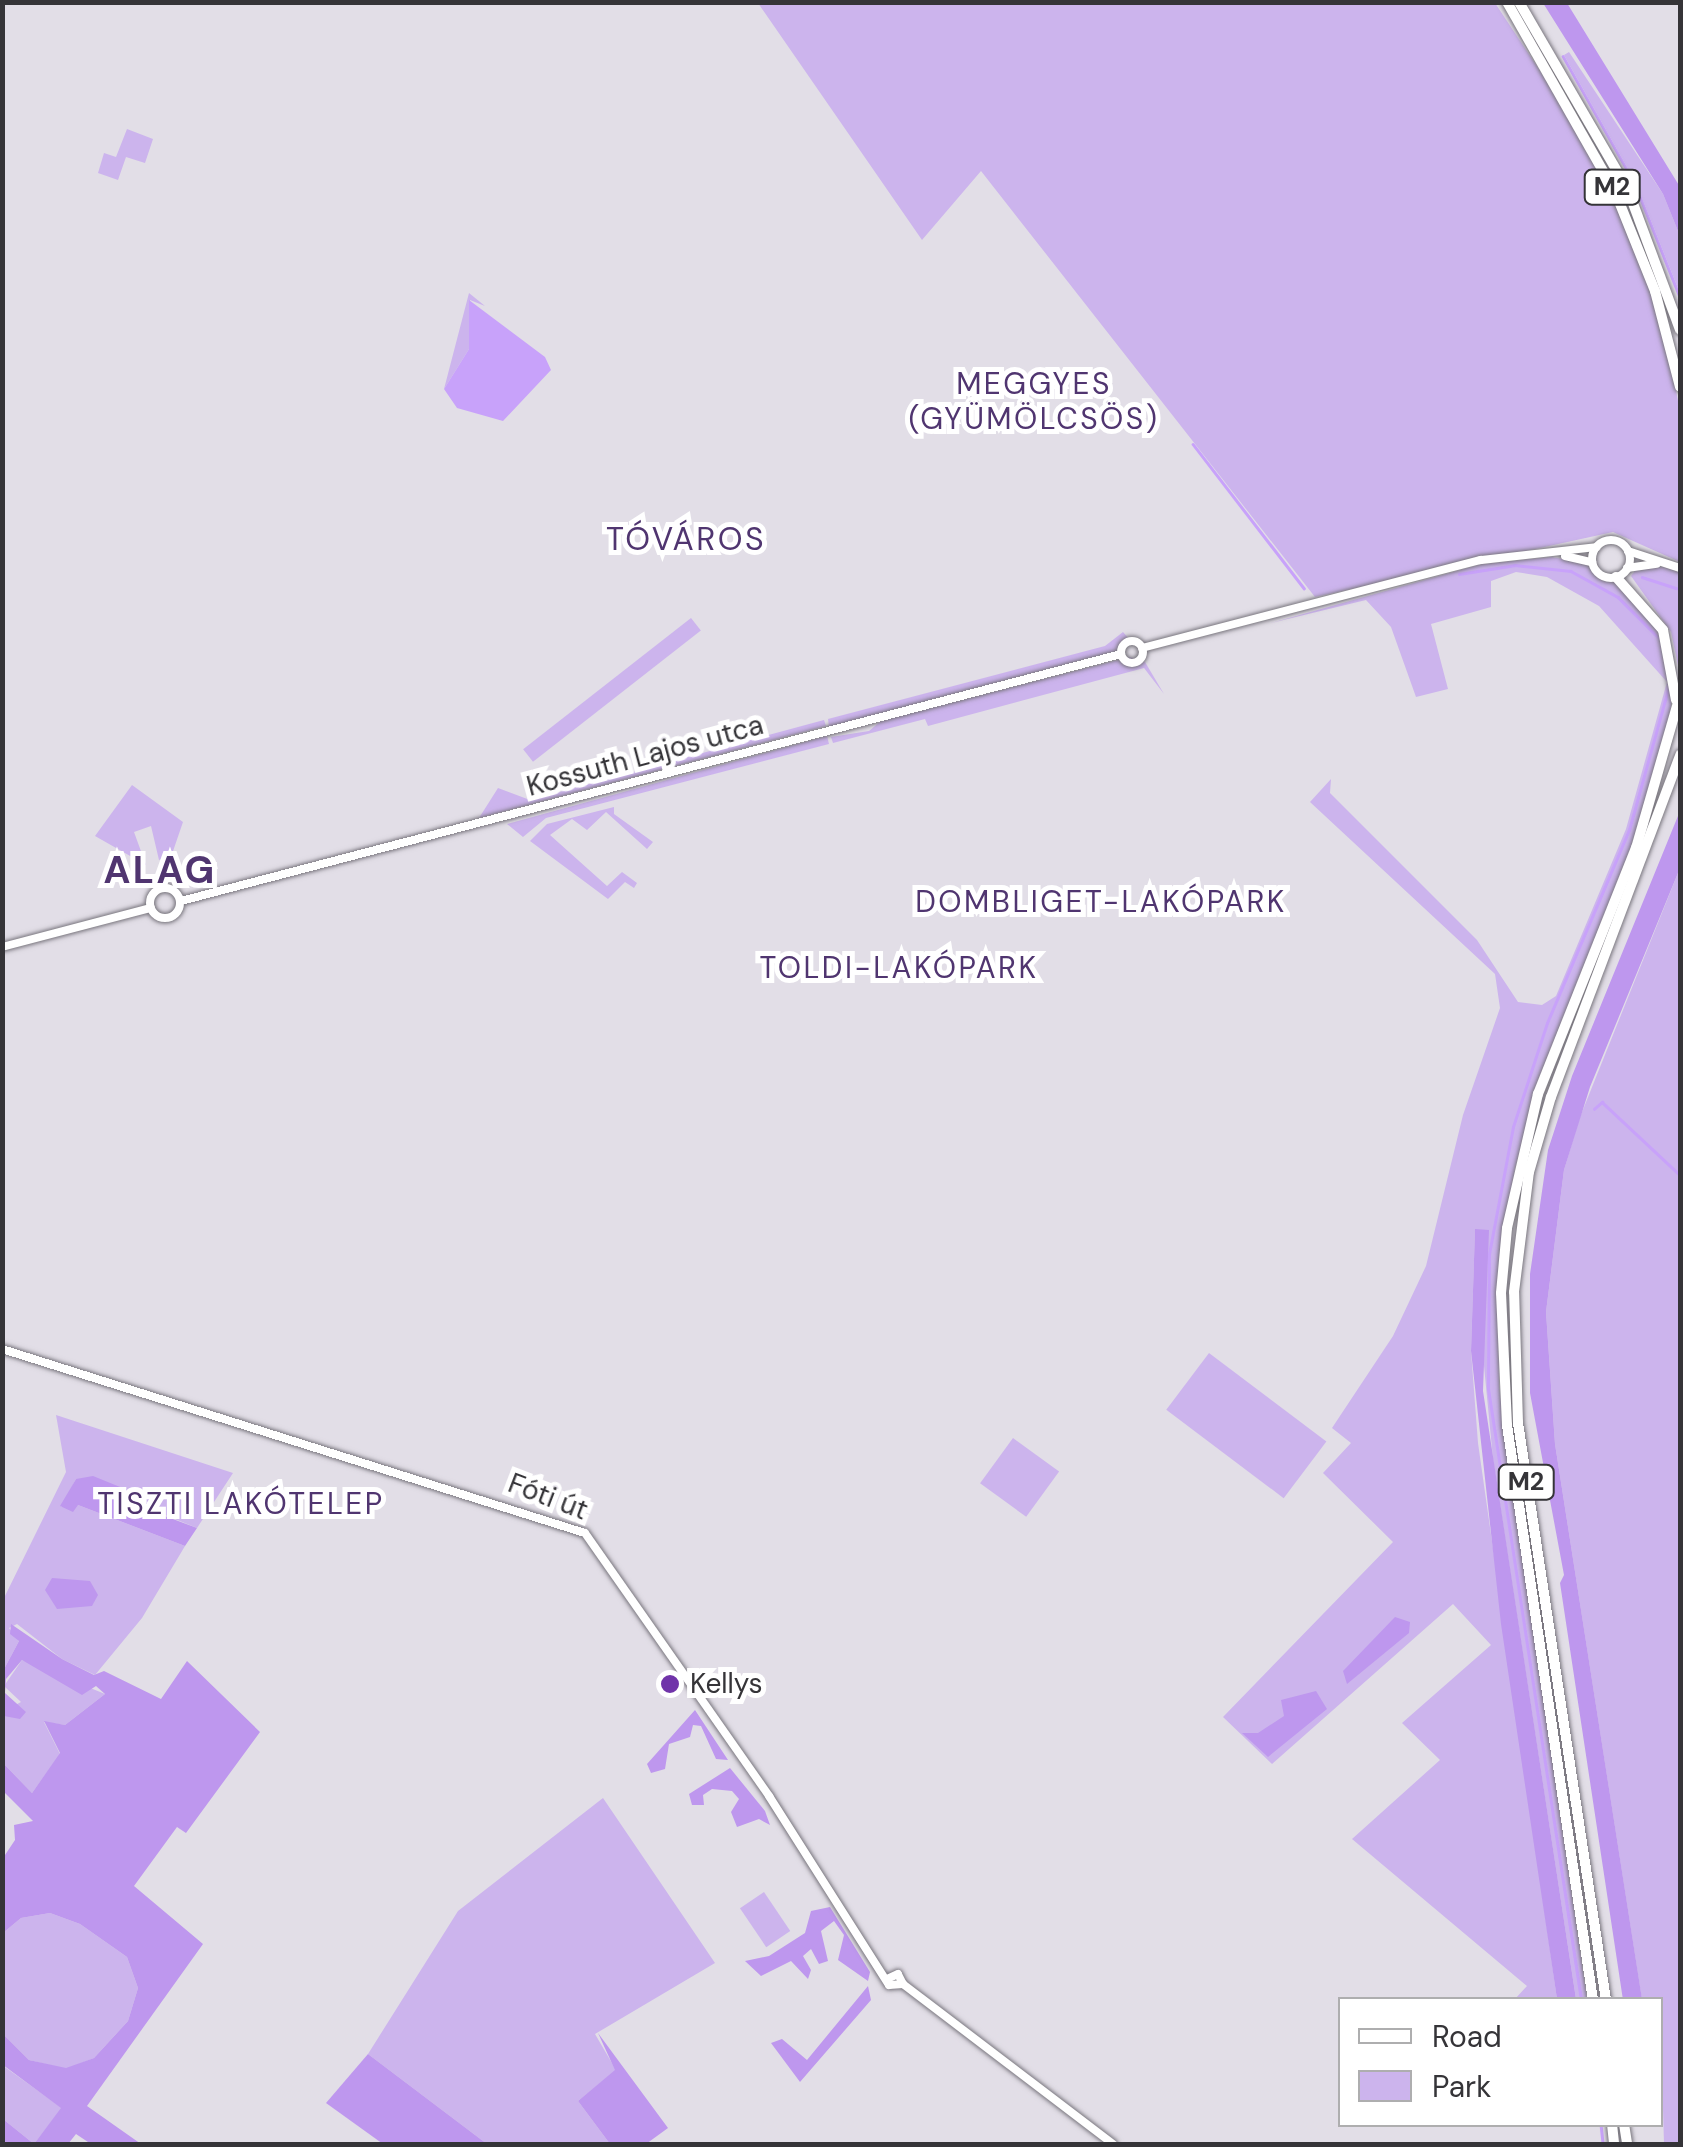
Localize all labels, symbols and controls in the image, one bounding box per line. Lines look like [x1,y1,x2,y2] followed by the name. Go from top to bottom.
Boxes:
[1582,167,1642,207] road number: M2
[909,366,1159,436] district label: MEGGYES (GYÜMÖLCSÖS)
[606,520,766,558] district label: TÓVÁROS
[523,708,767,804] street label: Kossuth Lajos utca
[103,848,217,894] district label: ALAG
[915,884,1287,920] district label: DOMBLIGET-LAKÓPARK
[760,950,1038,986] district label: TOLDI-LAKÓPARK
[1496,1462,1556,1502] road number: M2
[503,1467,593,1527] street label: Fóti út
[97,1486,385,1522] district label: TISZTI LAKÓTELEP
[690,1667,763,1701] place label: Kellys
[659,1673,681,1695] marker: Kellys
[1338,1997,1663,2127] legend
[1432,2017,1502,2056] text: Road
[1432,2067,1491,2106] text: Park

